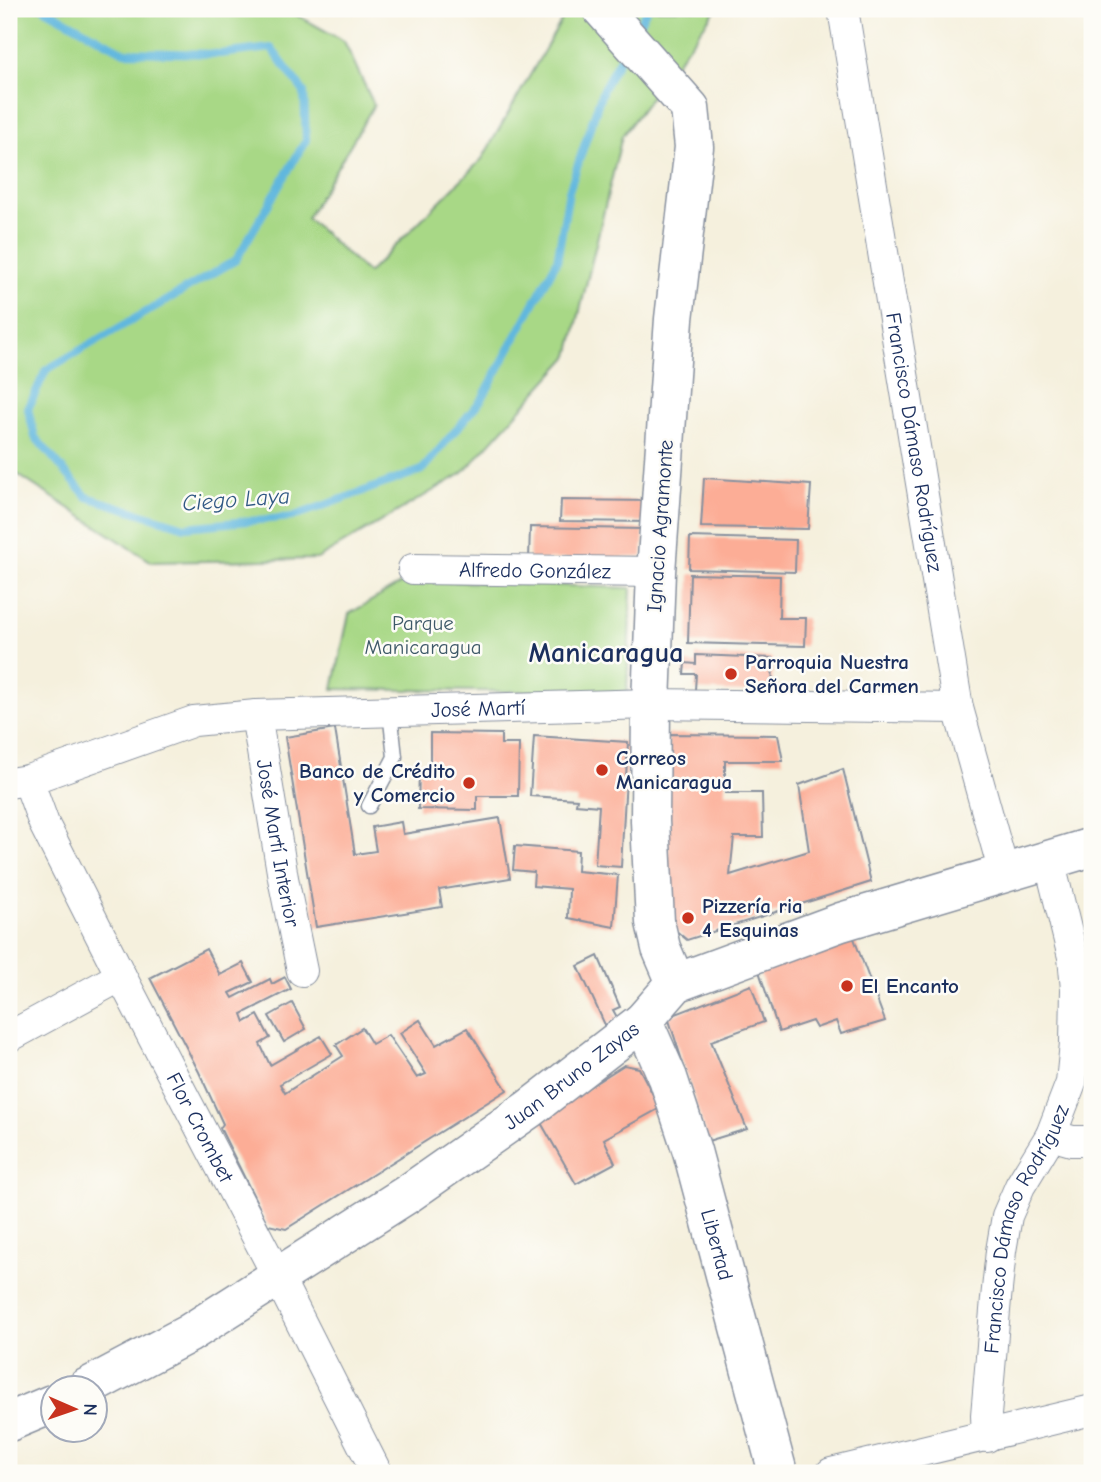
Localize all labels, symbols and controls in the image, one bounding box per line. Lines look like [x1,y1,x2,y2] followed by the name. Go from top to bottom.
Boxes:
[881,311,947,574] street label: Francisco Dámaso Rodríguez
[642,439,678,613] street label: Ignacio Agramonte
[181,482,291,517] water label: Ciego Laya
[459,558,611,583] street label: Alfredo González
[364,611,482,659] park label: Parque Manicaragua
[529,637,683,669] district label: Manicaragua
[745,650,919,698] place label: Parroquia Nuestra Señora del Carmen
[723,666,739,682] marker: Parroquia Nuestra Señora del Carmen
[431,695,526,722] street label: José Martí
[616,746,732,794] place label: Correos Manicaragua
[252,758,305,930] street label: José Martí Interior
[299,759,455,807] place label: Banco de Crédito y Comercio
[594,762,610,778] marker: Correos Manicaragua
[461,775,477,791] marker: Banco de Crédito y Comercio
[702,894,803,942] place label: Pizzería ria 4 Esquinas
[680,910,696,926] marker: Pizzería ria 4 Esquinas
[861,974,959,998] place label: El Encanto
[839,978,855,994] marker: El Encanto
[499,1017,644,1135] street label: Juan Bruno Zayas
[162,1069,239,1187] street label: Flor Crombet
[979,1101,1074,1355] street label: Francisco Dámaso Rodríguez
[696,1206,738,1283] street label: Libertad
[38,1374,108,1444] north arrow
[79,1403,101,1416] text: N

